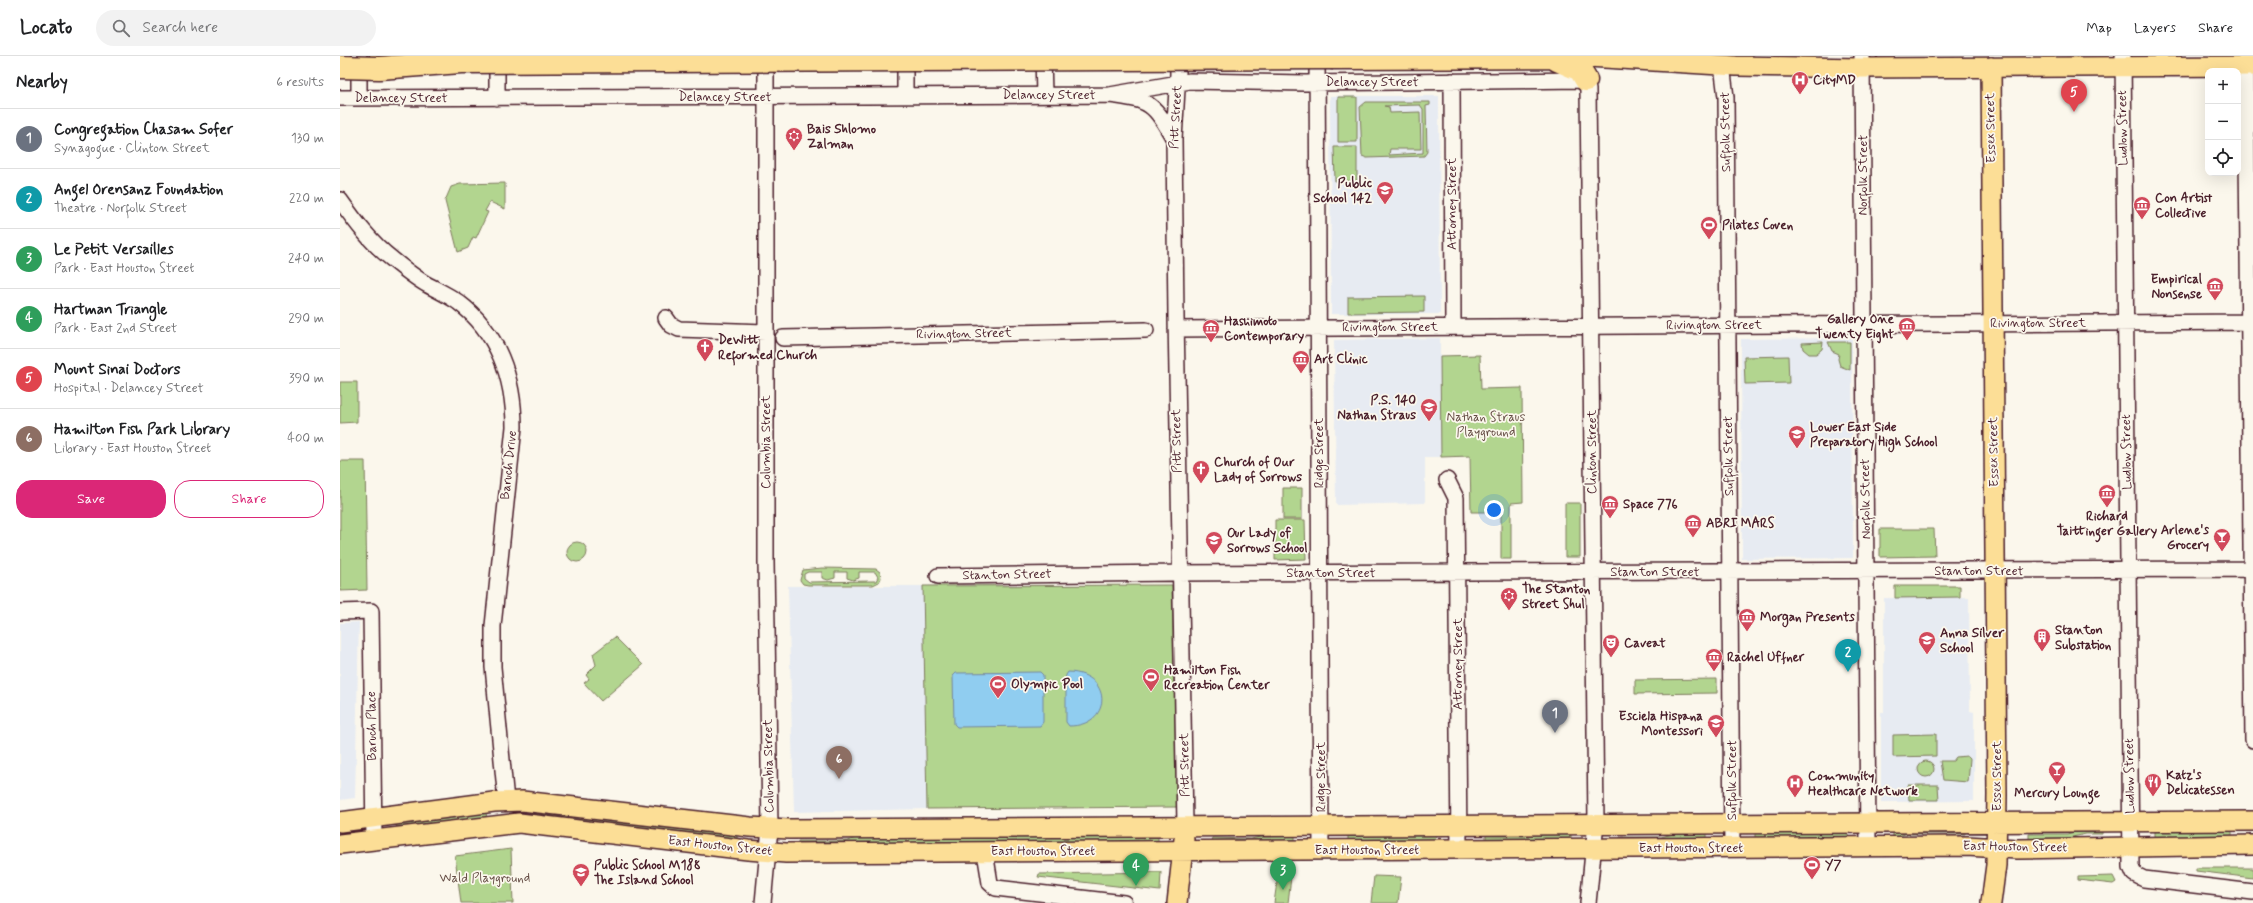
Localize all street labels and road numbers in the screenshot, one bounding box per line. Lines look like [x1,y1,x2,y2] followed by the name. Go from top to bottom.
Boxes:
[1325,74,1419,91] street label: Delancey Street
[1166,84,1186,150] street label: Pitt Street
[1002,87,1096,104] street label: Delancey Street
[678,89,772,106] street label: Delancey Street
[354,90,448,107] street label: Delancey Street
[2114,90,2132,166] street label: Ludlow Street
[1717,92,1737,172] street label: Suffolk Street
[1982,92,2000,163] street label: Essex Street
[1855,135,1874,215] street label: Norfolk Street
[1444,158,1461,250] street label: Attorney Street
[1990,315,2086,332] street label: Rivington Street
[1666,317,1762,334] street label: Rivington Street
[1342,319,1438,336] street label: Rivington Street
[916,325,1012,343] street label: Rivington Street
[758,395,775,489] street label: Columbia Street
[1168,408,1186,473] street label: Pitt Street
[1584,409,1601,494] street label: Clinton Street
[2118,414,2136,490] street label: Ludlow Street
[1720,416,1740,496] street label: Suffolk Street
[1985,416,2003,487] street label: Essex Street
[1311,417,1329,488] street label: Ridge Street
[497,429,521,500] street label: Baruch Drive
[1857,458,1877,540] street label: Norfolk Street
[1934,563,2024,580] street label: Stanton Street
[1610,564,1700,581] street label: Stanton Street
[1286,565,1376,582] street label: Stanton Street
[962,566,1052,584] street label: Stanton Street
[1450,618,1467,710] street label: Attorney Street
[363,691,381,761] street label: Baruch Place
[760,718,778,813] street label: Columbia Street
[1176,732,1194,797] street label: Pitt Street
[2121,738,2139,814] street label: Ludlow Street
[1724,740,1743,820] street label: Suffolk Street
[1989,740,2006,811] street label: Essex Street
[1313,741,1331,812] street label: Ridge Street
[667,832,773,860] street label: East Houston Street
[1963,838,2067,856] street label: East Houston Street
[1639,840,1743,857] street label: East Houston Street
[1315,842,1419,859] street label: East Houston Street
[991,843,1095,860] street label: East Houston Street

